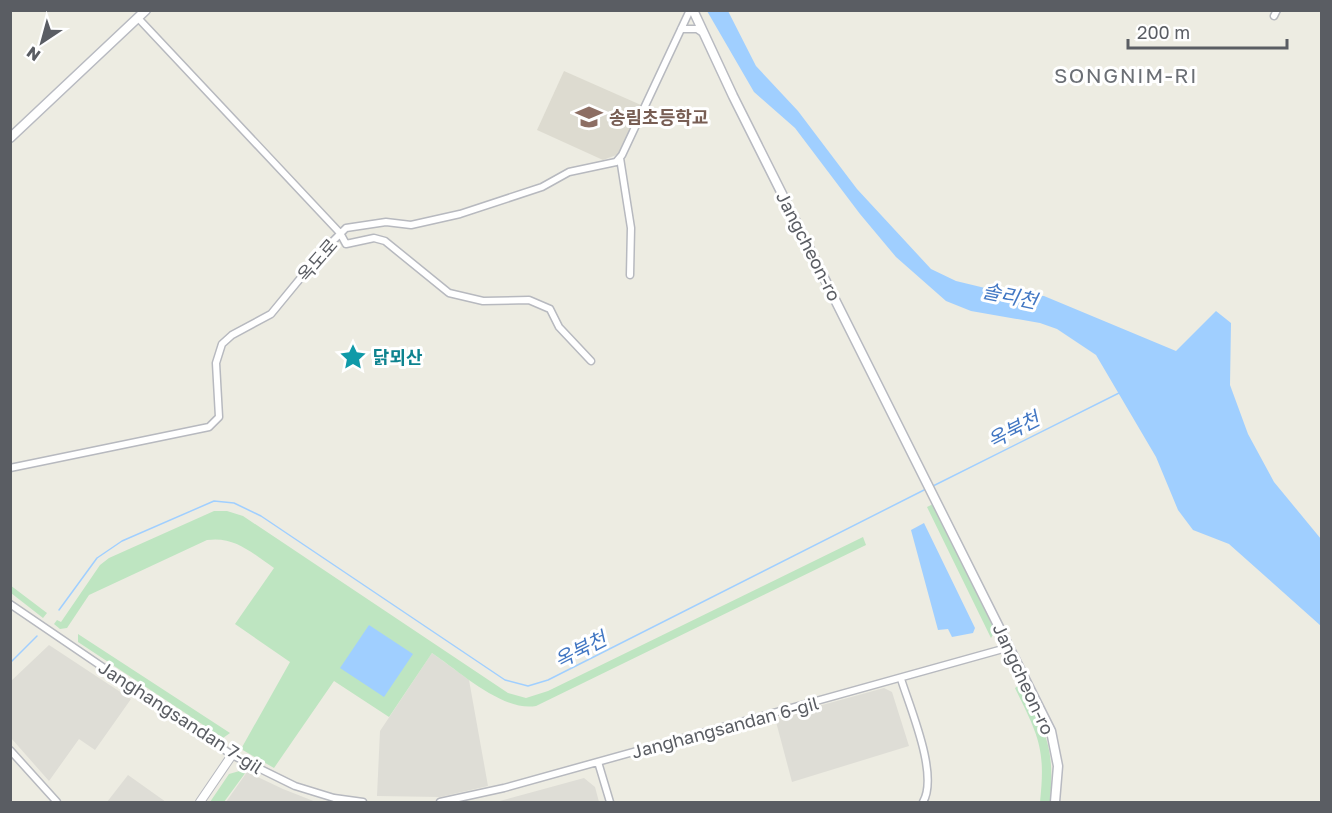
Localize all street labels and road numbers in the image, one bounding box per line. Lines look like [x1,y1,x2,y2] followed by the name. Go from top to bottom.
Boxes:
[772,188,846,304] street label: Jangcheon-ro
[292,234,342,286] street label: 옥도로
[989,620,1059,738] street label: Jangcheon-ro
[95,656,267,778] street label: Janghangsandan 7-gil
[629,691,821,763] street label: Janghangsandan 6-gil

